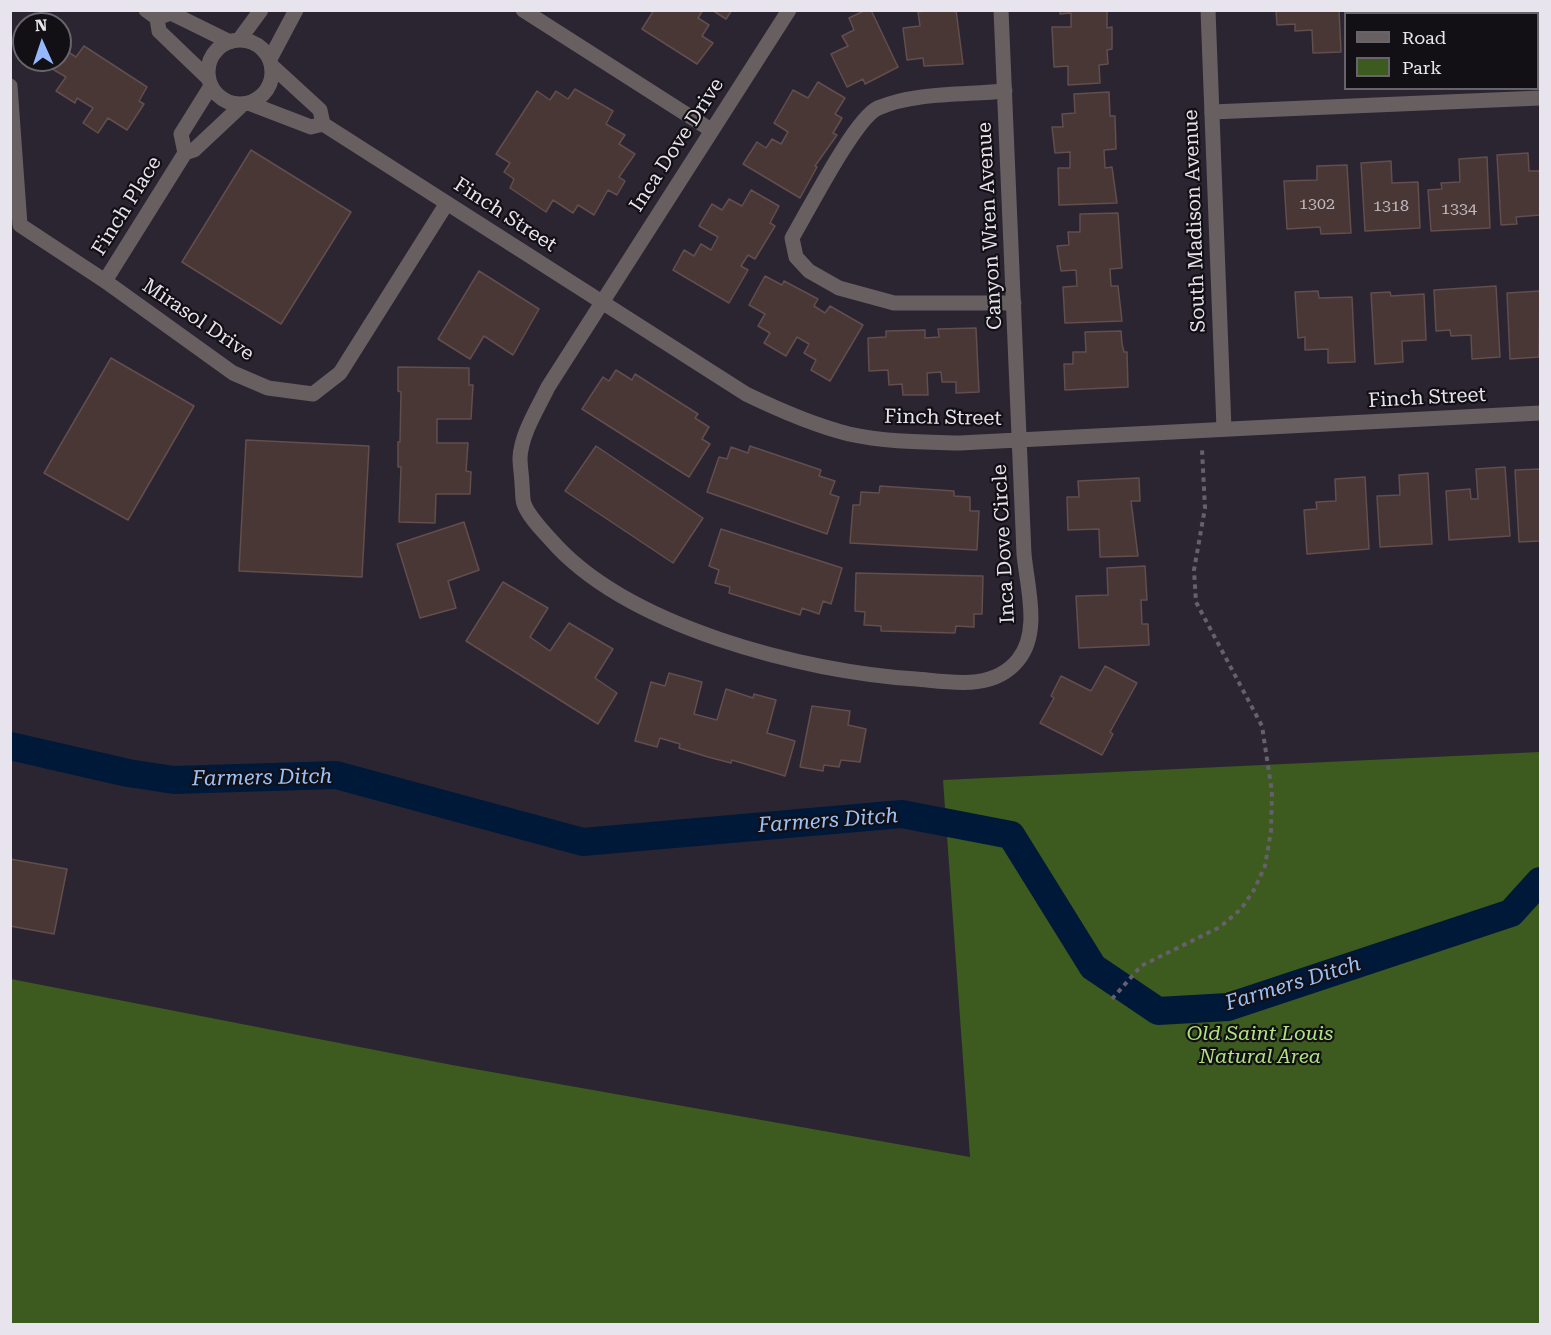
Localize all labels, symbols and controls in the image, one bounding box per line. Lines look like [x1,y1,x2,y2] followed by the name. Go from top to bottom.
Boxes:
[12,12,72,72] north arrow
[1344,12,1539,90] legend
[34,16,48,35] text: N
[1402,27,1446,48] text: Road
[1402,57,1442,78] text: Park
[625,74,729,216] street label: Inca Dove Drive
[1179,109,1211,333] street label: South Madison Avenue
[973,121,1007,331] street label: Canyon Wren Avenue
[87,152,167,260] street label: Finch Place
[449,173,561,257] street label: Finch Street
[1299,194,1335,214] house number: 1302
[1373,196,1409,216] house number: 1318
[1441,199,1477,219] house number: 1334
[138,274,258,366] street label: Mirasol Drive
[1368,383,1486,413] street label: Finch Street
[884,405,1002,431] street label: Finch Street
[988,464,1020,624] street label: Inca Dove Circle
[192,764,332,792] water label: Farmers Ditch
[757,804,899,838] water label: Farmers Ditch
[1222,951,1364,1017] water label: Farmers Ditch
[1187,1022,1333,1069] park label: Old Saint Louis Natural Area

